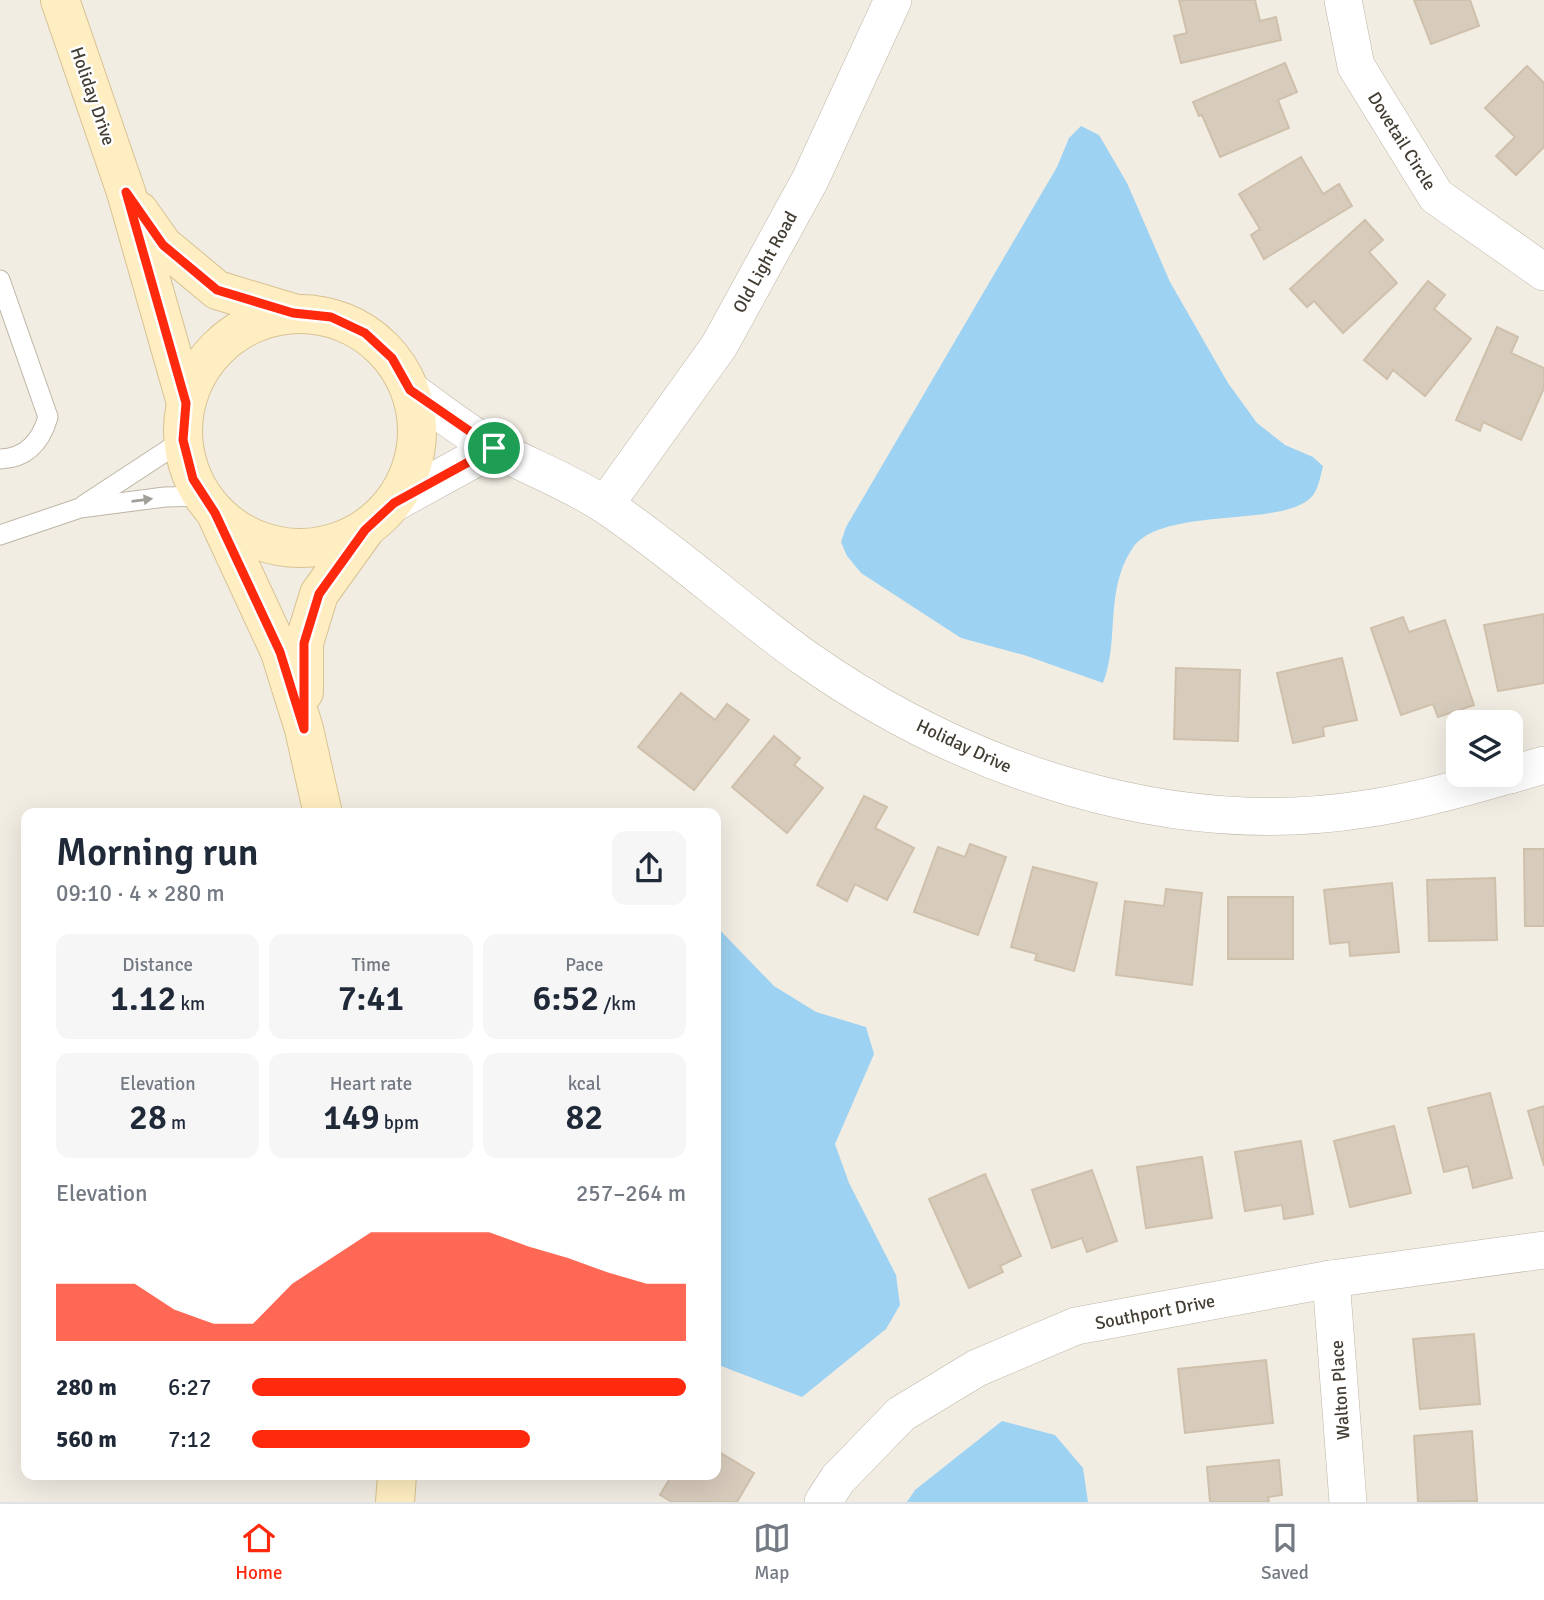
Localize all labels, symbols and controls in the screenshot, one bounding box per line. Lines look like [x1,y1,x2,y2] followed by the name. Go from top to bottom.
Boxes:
[66,44,120,148] street label: Holiday Drive
[1363,88,1441,194] street label: Dovetail Circle
[728,207,802,317] street label: Old Light Road
[464,418,524,478] pin
[475,429,513,467] icon: arrive
[131,494,153,505] one-way arrow
[1446,710,1523,787] map controls
[1446,710,1523,787] button: layers
[913,714,1015,778] street label: Holiday Drive
[56,829,259,876] text: Morning run
[612,831,686,905] button: share
[56,879,225,908] text: 09:10 · 4 × 280 m
[122,953,193,977] text: Distance
[351,953,391,977] text: Time
[565,953,603,977] text: Pace
[110,977,176,1020] text: 1.12
[338,977,404,1020] text: 7:41
[533,977,599,1020] text: 6:52
[176,992,205,1016] text: km
[599,992,636,1016] text: /km
[120,1072,196,1096] text: Elevation
[330,1072,412,1096] text: Heart rate
[568,1072,601,1096] text: kcal
[129,1096,167,1139] text: 28
[323,1096,380,1139] text: 149
[565,1096,603,1139] text: 82
[167,1111,186,1135] text: m
[380,1111,419,1135] text: bpm
[56,1179,148,1208] text: Elevation
[576,1179,686,1208] text: 257–264 m
[1093,1290,1217,1334] street label: Southport Drive
[1326,1339,1354,1441] street label: Walton Place
[56,1373,117,1402] text: 280 m
[168,1373,211,1402] text: 6:27
[56,1425,117,1454] text: 560 m
[168,1425,211,1454] text: 7:12
[235,1519,282,1585] tab: Home
[753,1519,791,1585] tab: Map
[1261,1519,1309,1585] tab: Saved

